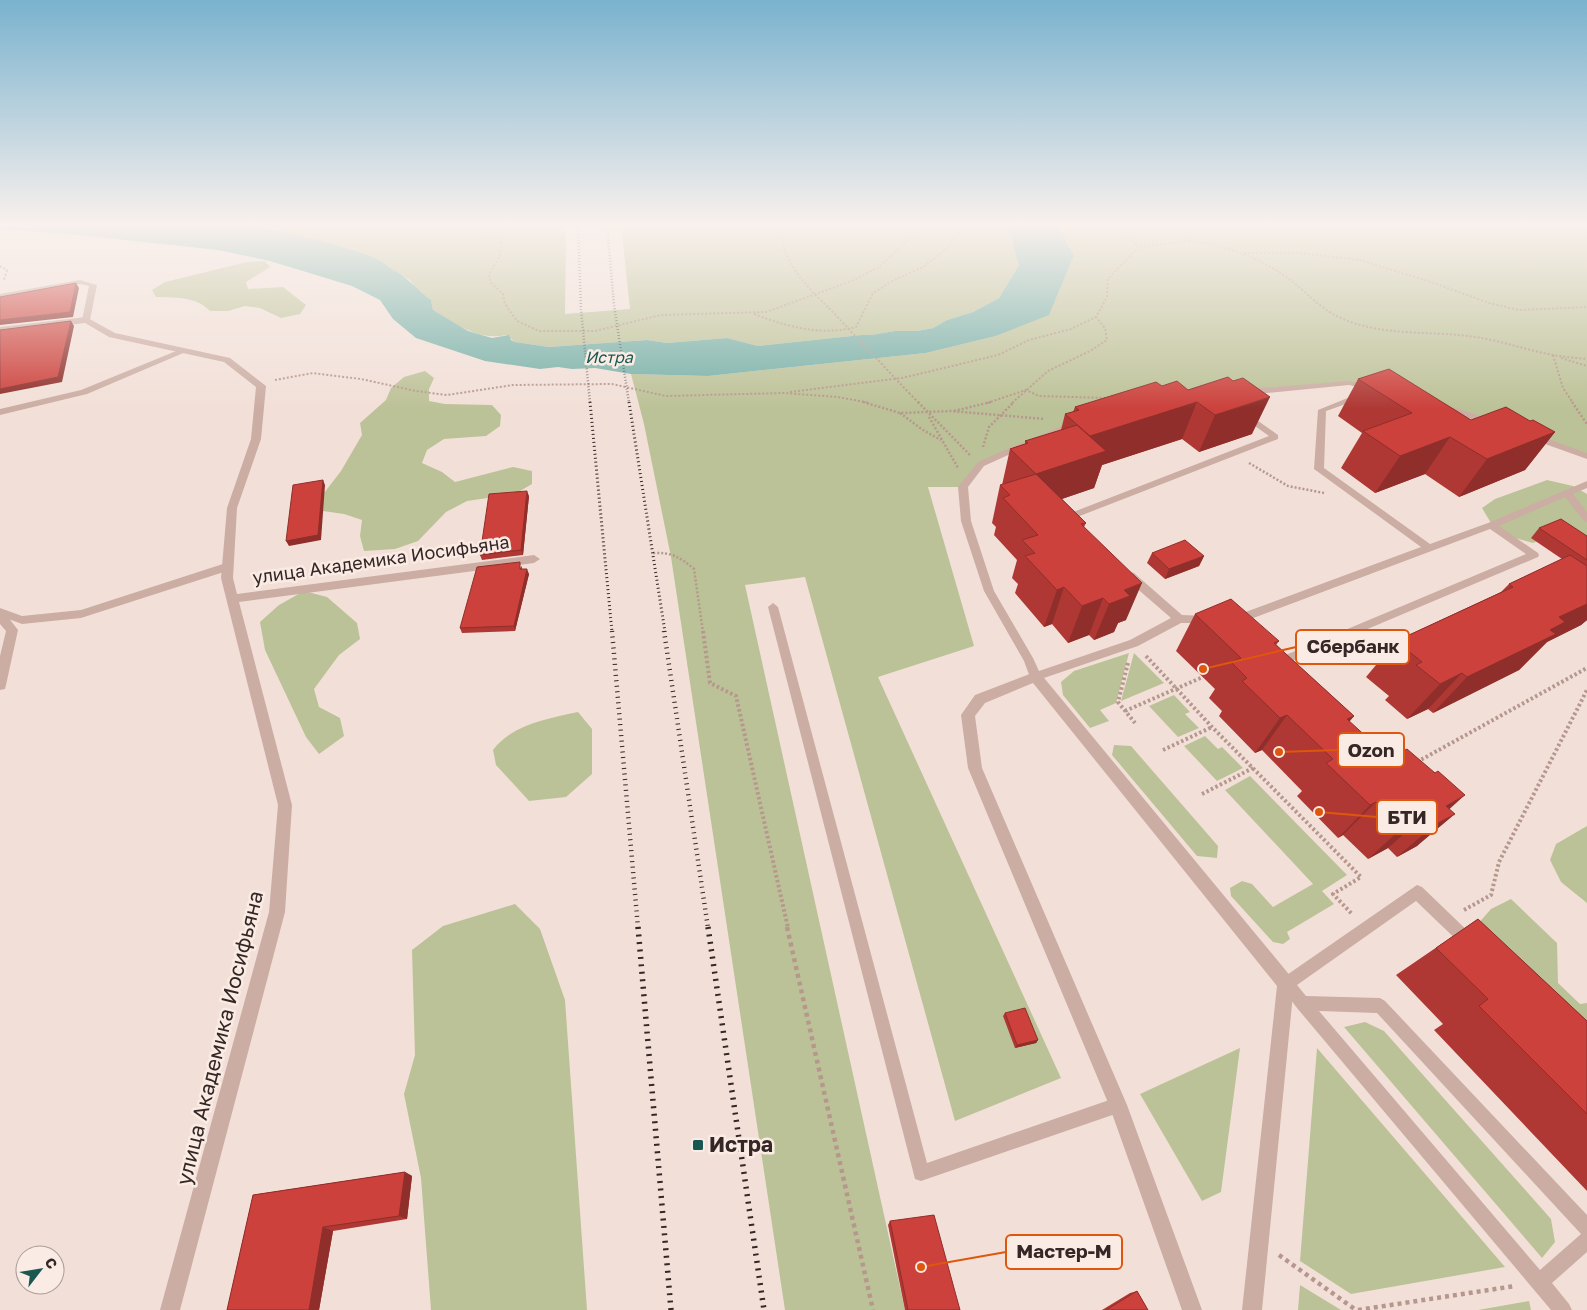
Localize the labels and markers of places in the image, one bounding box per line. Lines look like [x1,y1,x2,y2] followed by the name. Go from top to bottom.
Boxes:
[1296,630,1409,664] callout: Сбербанк
[1338,733,1404,767] callout: Ozon
[1377,800,1437,834] callout: БТИ
[709,1131,773,1157] place label: Истра
[691,1138,705,1152] marker: Истра
[1006,1235,1122,1269] callout: Мастер-М

